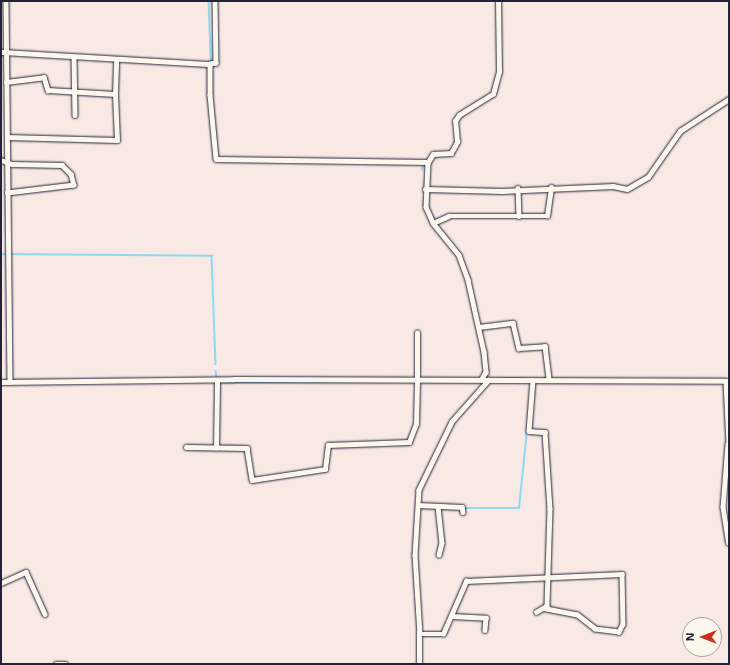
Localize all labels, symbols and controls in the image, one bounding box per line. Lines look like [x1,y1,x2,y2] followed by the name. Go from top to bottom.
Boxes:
[682,617,722,657] north arrow
[683,633,698,641] text: N

